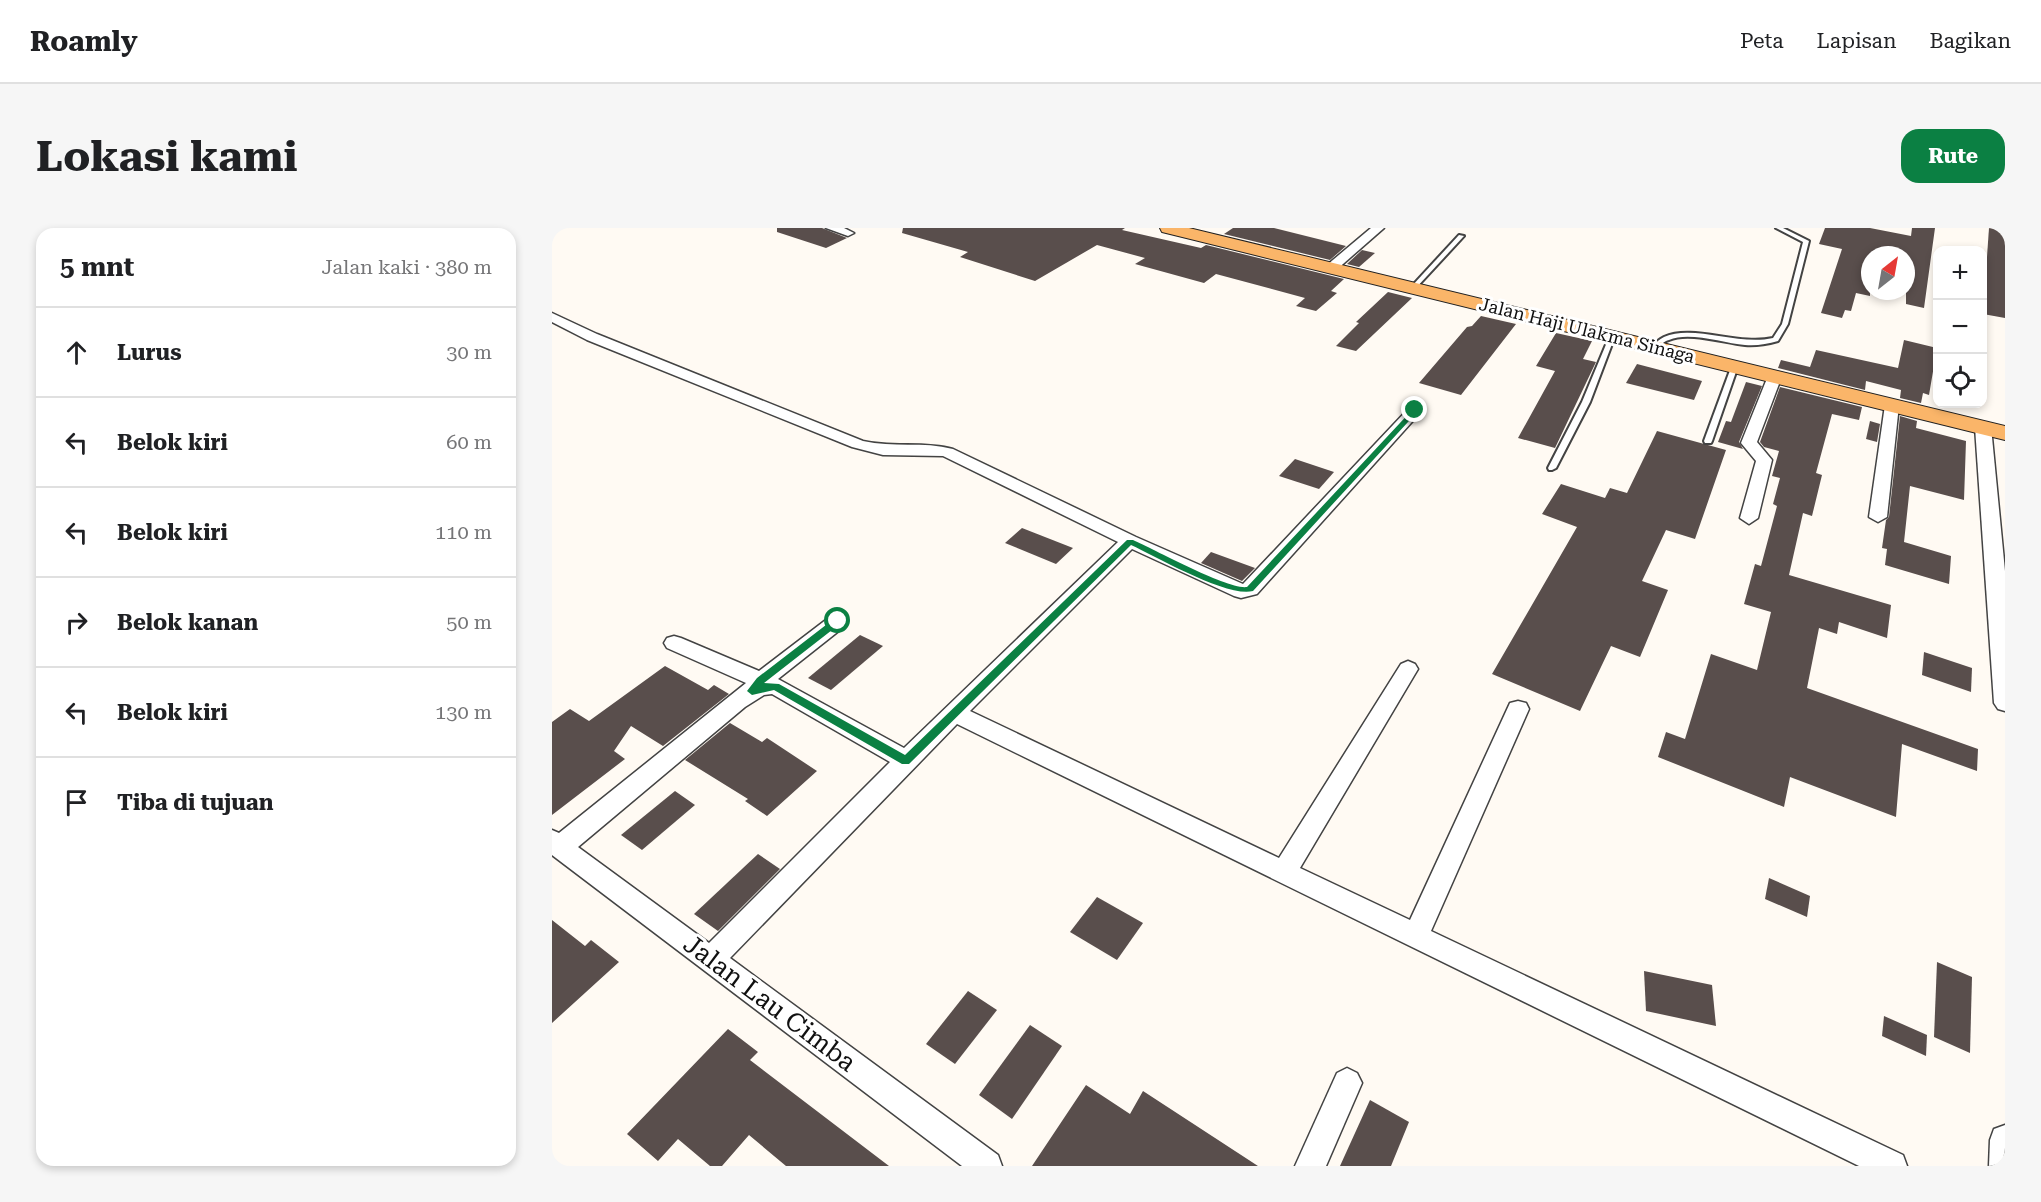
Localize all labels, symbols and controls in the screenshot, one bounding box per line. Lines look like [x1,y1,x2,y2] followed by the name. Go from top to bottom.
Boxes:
[30,25,138,58] text: Roamly
[1740,29,1784,53] text: Peta
[1817,29,1897,53] text: Lapisan
[1930,29,2011,53] text: Bagikan
[1901,129,2005,183] button: Rute
[36,132,297,181] text: Lokasi kami
[1861,246,1915,300] north arrow
[1933,246,1987,408] map controls
[1933,246,1987,300] button: +
[60,252,134,282] text: 5 mnt
[321,255,492,279] text: Jalan kaki · 380 m
[1477,293,1697,367] street label: Jalan Haji Ulakma Sinaga
[1933,300,1987,354] button: −
[60,336,93,369] icon: ahead
[117,340,182,365] text: Lurus
[446,340,492,364] text: 30 m
[1933,354,1987,408] button: locate
[1401,396,1427,422] route end
[60,426,93,459] icon: left
[117,430,228,455] text: Belok kiri
[446,430,492,454] text: 60 m
[60,516,93,549] icon: left
[117,520,228,545] text: Belok kiri
[435,520,492,544] text: 110 m
[60,606,93,639] icon: right
[824,607,850,633] route start
[117,610,258,635] text: Belok kanan
[446,610,492,634] text: 50 m
[60,696,93,729] icon: left
[117,700,228,725] text: Belok kiri
[435,700,492,724] text: 130 m
[60,786,93,819] icon: arrive
[117,790,273,815] text: Tiba di tujuan
[678,928,862,1078] street label: Jalan Lau Cimba

